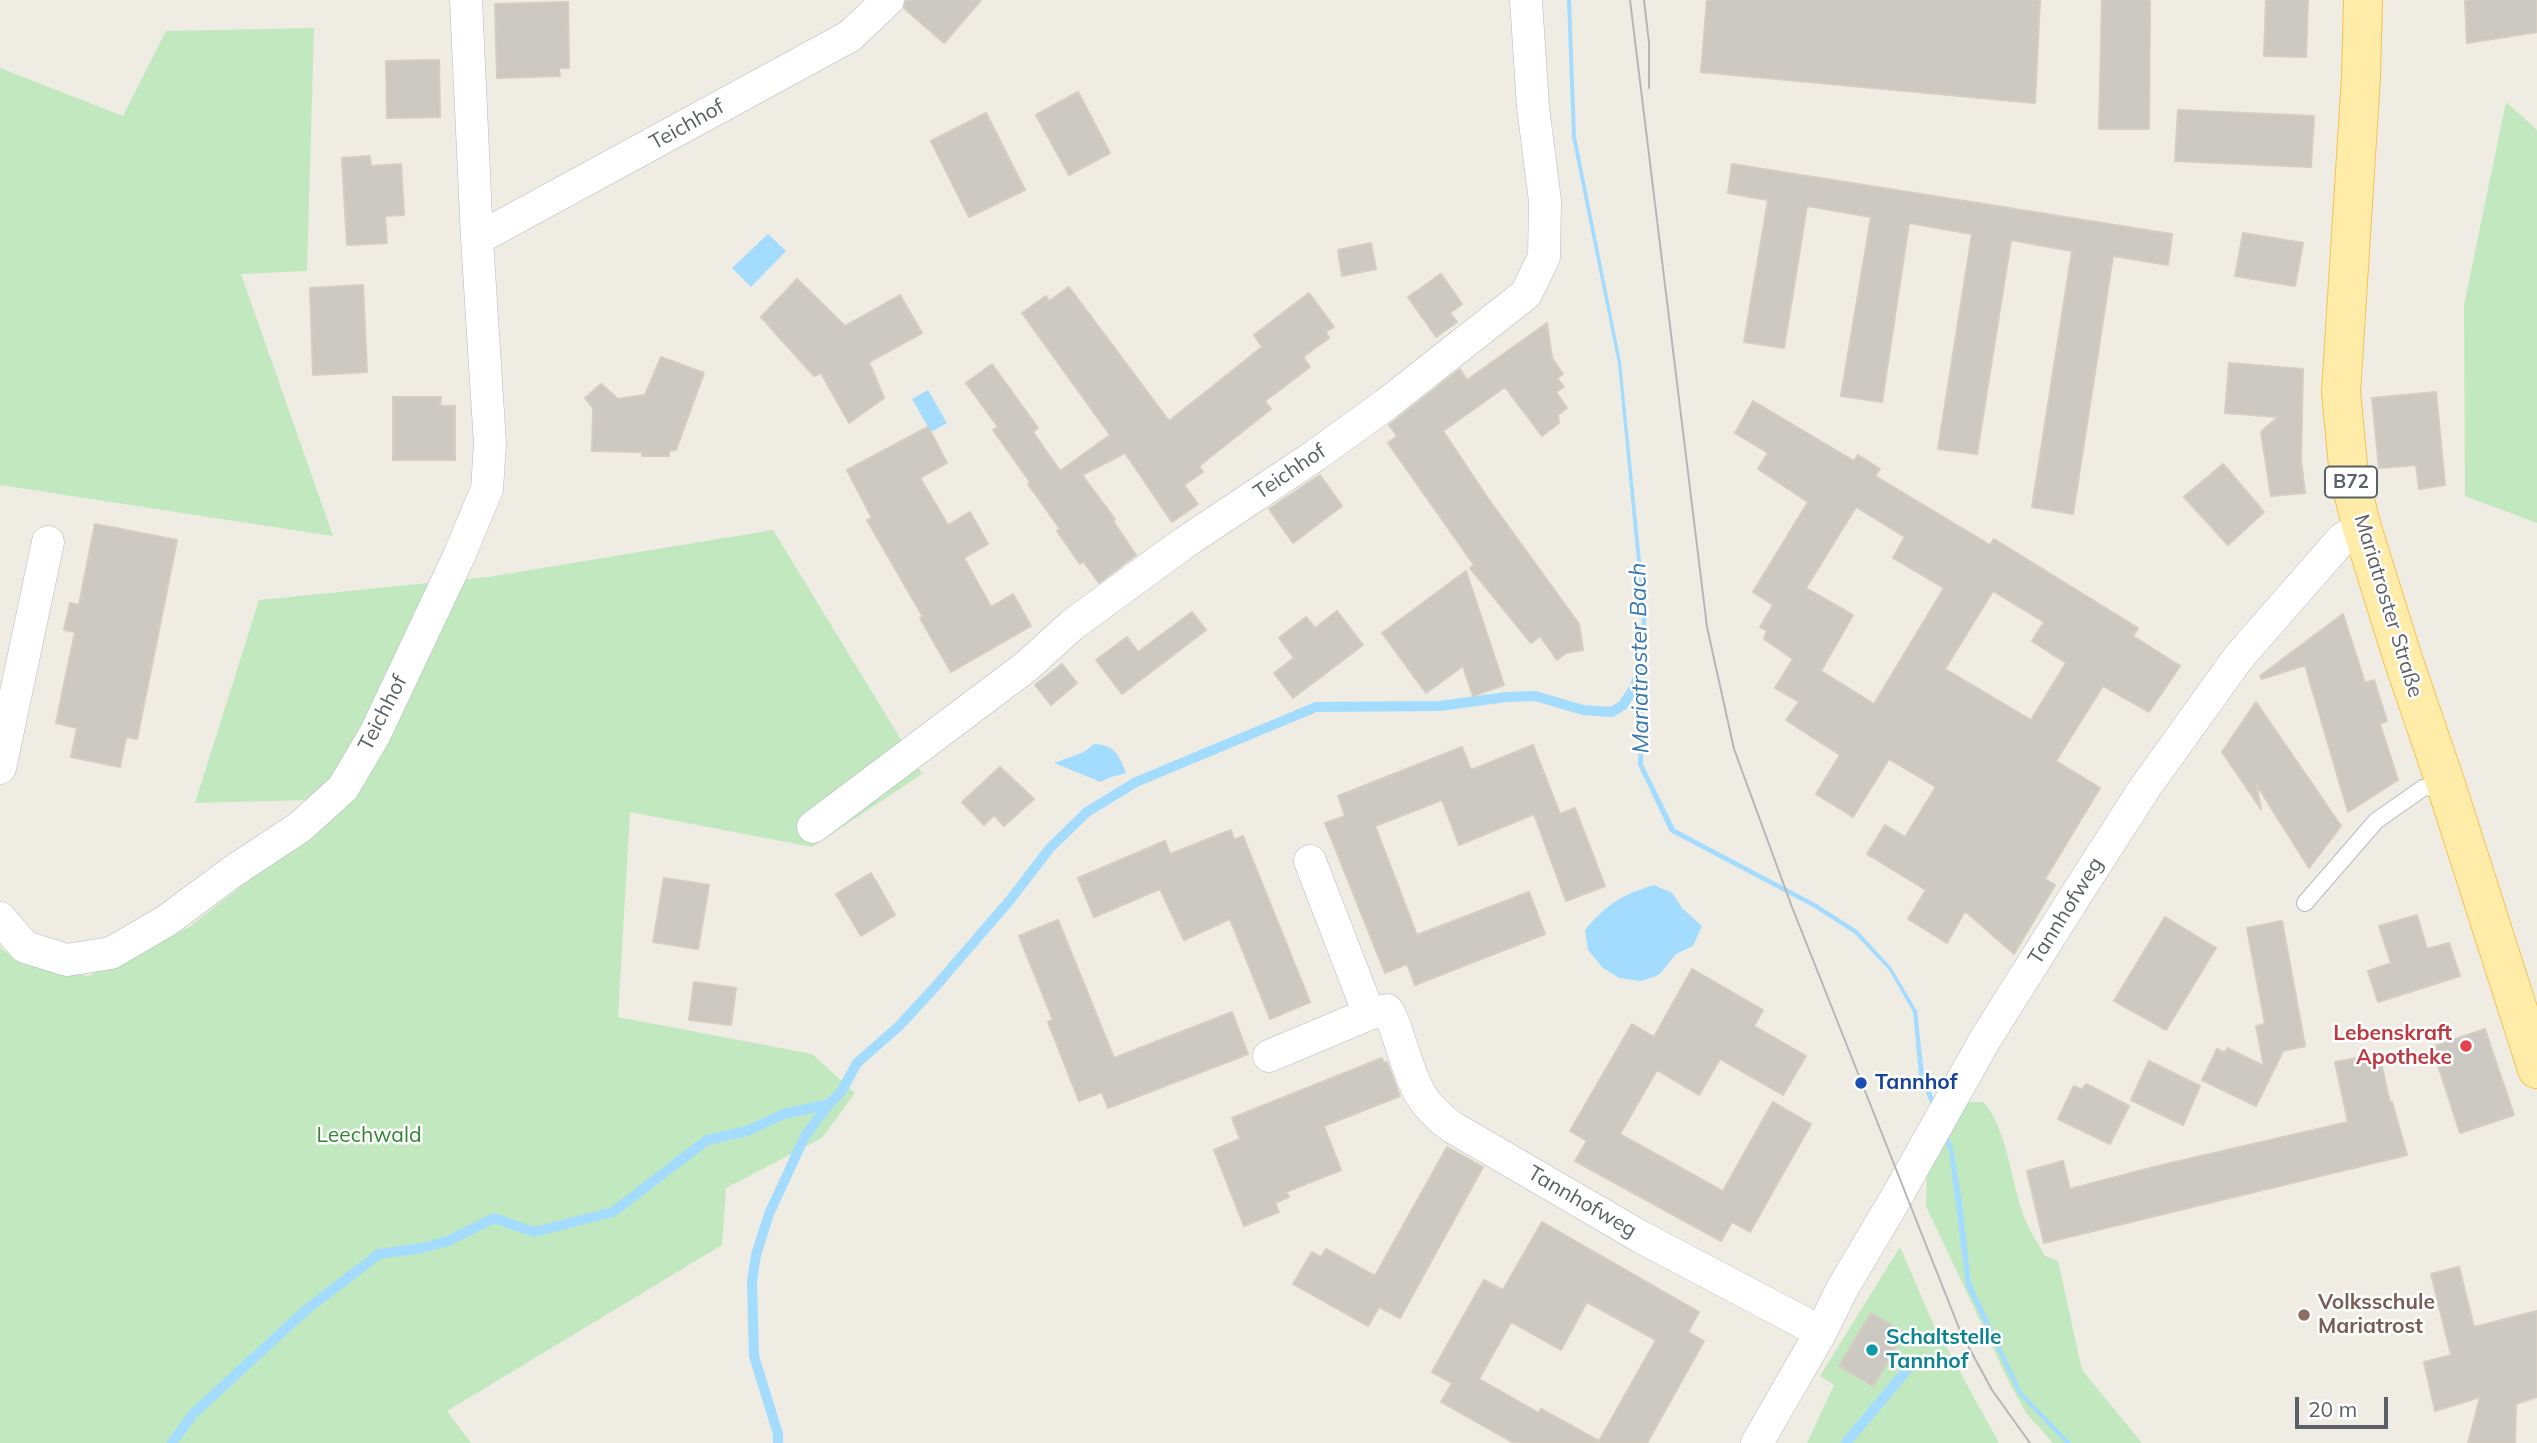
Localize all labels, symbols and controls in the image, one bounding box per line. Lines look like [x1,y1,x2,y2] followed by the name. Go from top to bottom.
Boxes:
[645,94,729,156] street label: Teichhof
[1249,439,1331,505] street label: Teichhof
[2325,467,2377,498] road number: B72
[2348,511,2428,701] street label: Mariatroster Straße
[1625,562,1655,754] water label: Mariatroster Bach
[353,671,413,755] street label: Teichhof
[2023,853,2109,969] street label: Tannhofweg
[2333,1021,2452,1071] place label: Lebenskraft Apotheke
[2458,1038,2474,1054] marker: Lebenskraft Apotheke
[1875,1070,1957,1096] place label: Tannhof
[1853,1075,1869,1091] marker: Tannhof
[316,1123,422,1149] park label: Leechwald
[1523,1161,1641,1243] street label: Tannhofweg
[2318,1290,2435,1340] place label: Volksschule Mariatrost
[2296,1307,2312,1323] marker: Volksschule Mariatrost
[1886,1325,2001,1375] place label: Schaltstelle Tannhof
[1864,1342,1880,1358] marker: Schaltstelle Tannhof
[2299,1384,2392,1428] scale bar
[2308,1396,2357,1422] text: 20 m

